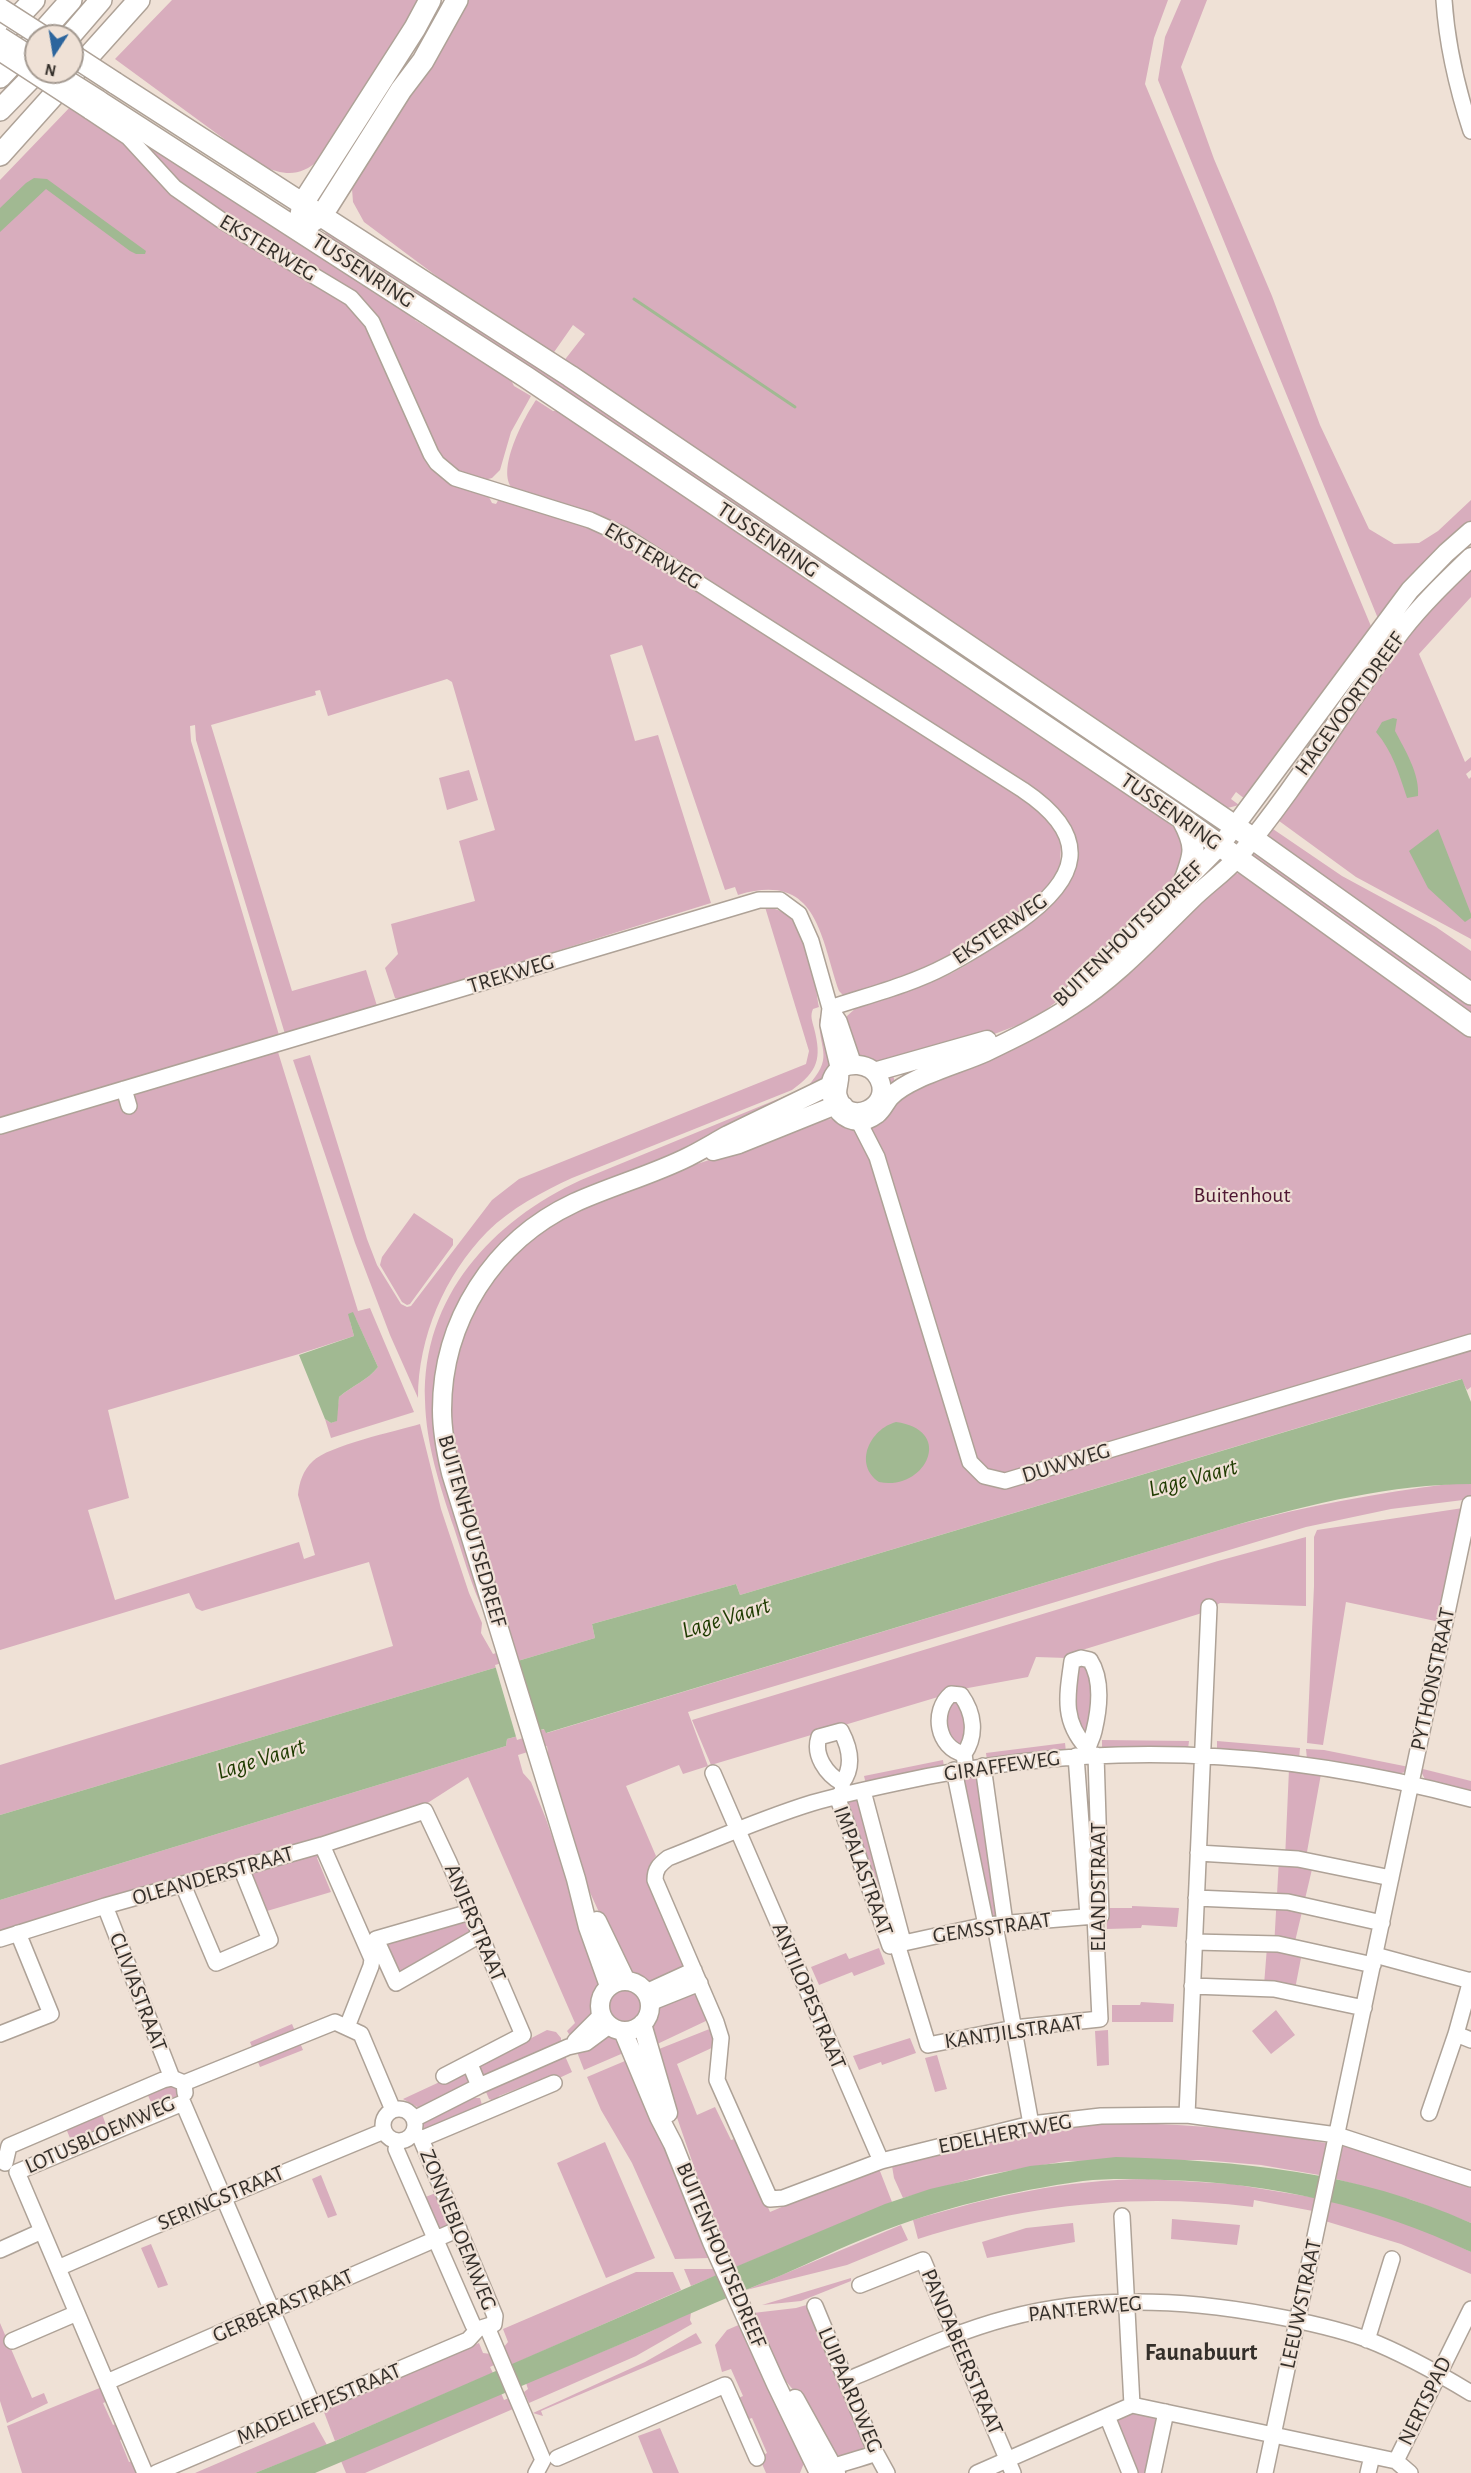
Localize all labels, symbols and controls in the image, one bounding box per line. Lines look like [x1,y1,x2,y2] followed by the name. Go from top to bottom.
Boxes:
[24,24,84,84] north arrow
[44,61,58,79] text: N
[215,209,321,287] street label: EKSTERWEG
[307,228,419,314] street label: TUSSENRING
[712,496,824,584] street label: TUSSENRING
[600,517,706,595] street label: EKSTERWEG
[1289,627,1411,781] street label: HAGEVOORTDREEF
[1116,768,1226,856] street label: TUSSENRING
[1047,856,1209,1012] street label: BUITENHOUTSEDREEF
[947,888,1053,970] street label: EKSTERWEG
[465,948,557,1000] street label: TREKWEG
[1193,1182,1291,1208] park label: Buitenhout
[432,1432,512,1630] street label: BUITENHOUTSEDREEF
[1019,1437,1113,1489] street label: DUWWEG
[1145,1452,1241,1504] water label: Lage Vaart
[678,1591,774,1645] water label: Lage Vaart
[1405,1605,1461,1753] street label: PYTHONSTRAAT
[213,1732,309,1786] water label: Lage Vaart
[942,1745,1062,1787] street label: GIRAFFEWEG
[827,1802,899,1940] street label: IMPALASTRAAT
[1085,1822,1111,1952] street label: ELANDSTRAAT
[129,1840,297,1912] street label: OLEANDERSTRAAT
[438,1860,512,1986] street label: ANJERSTRAAT
[931,1907,1053,1949] street label: GEMSSTRAAT
[766,1919,852,2073] street label: ANTILOPESTRAAT
[103,1929,173,2055] street label: CLIVIASTRAAT
[943,2009,1085,2055] street label: KANTJILSTRAAT
[21,2090,179,2180] street label: LOTUSBLOEMWEG
[936,2108,1074,2160] street label: EDELHERTWEG
[414,2146,502,2314] street label: ZONNEBLOEMWEG
[670,2158,772,2352] street label: BUITENHOUTSEDREEF
[154,2159,288,2237] street label: SERINGSTRAAT
[1274,2237,1328,2371] street label: LEEUWSTRAAT
[208,2263,358,2349] street label: GERBERASTRAAT
[915,2265,1009,2439] street label: PANDABEERSTRAAT
[1027,2290,1143,2328] street label: PANTERWEG
[812,2323,888,2457] street label: LUIPAARDWEG
[1145,2339,1257,2367] district label: Faunabuurt
[1392,2352,1458,2450] street label: NERTSPAD
[233,2357,405,2451] street label: MADELIEFJESTRAAT

